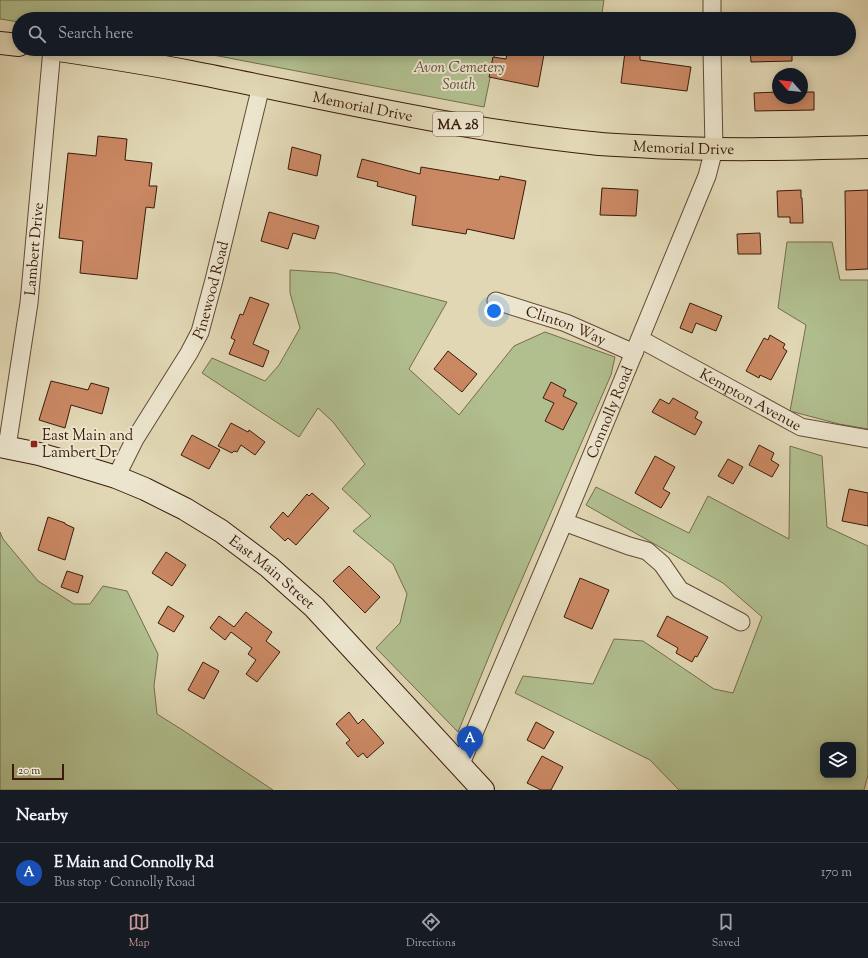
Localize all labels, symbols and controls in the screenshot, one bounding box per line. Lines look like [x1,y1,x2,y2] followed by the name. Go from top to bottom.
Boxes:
[12,12,856,56] search box
[26,23,48,45] icon: search
[58,24,133,45] text: Search here
[413,58,505,96] park label: Avon Cemetery South
[772,68,808,104] north arrow
[311,88,414,128] street label: Memorial Drive
[433,112,483,136] road number: MA 28
[632,137,734,161] street label: Memorial Drive
[21,201,50,297] street label: Lambert Drive
[189,239,235,344] street label: Pinewood Road
[484,301,504,321] your location
[523,302,609,352] street label: Clinton Way
[582,363,639,462] street label: Connolly Road
[695,364,805,437] street label: Kempton Avenue
[42,426,134,464] place label: East Main and Lambert Dr
[29,439,39,449] marker: East Main and Lambert Dr
[224,531,319,615] street label: East Main Street
[457,726,483,759] pin: A
[820,742,856,778] map controls
[820,742,856,778] button: layers
[12,762,64,781] scale bar
[18,763,40,779] text: 20 m
[16,804,68,828] text: Nearby
[54,853,214,874] text: E Main and Connolly Rd
[24,864,34,882] text: A
[821,864,852,882] text: 170 m
[54,874,195,892] text: Bus stop · Connolly Road
[128,911,150,951] tab: Map
[406,911,456,951] tab: Directions
[712,911,740,951] tab: Saved

